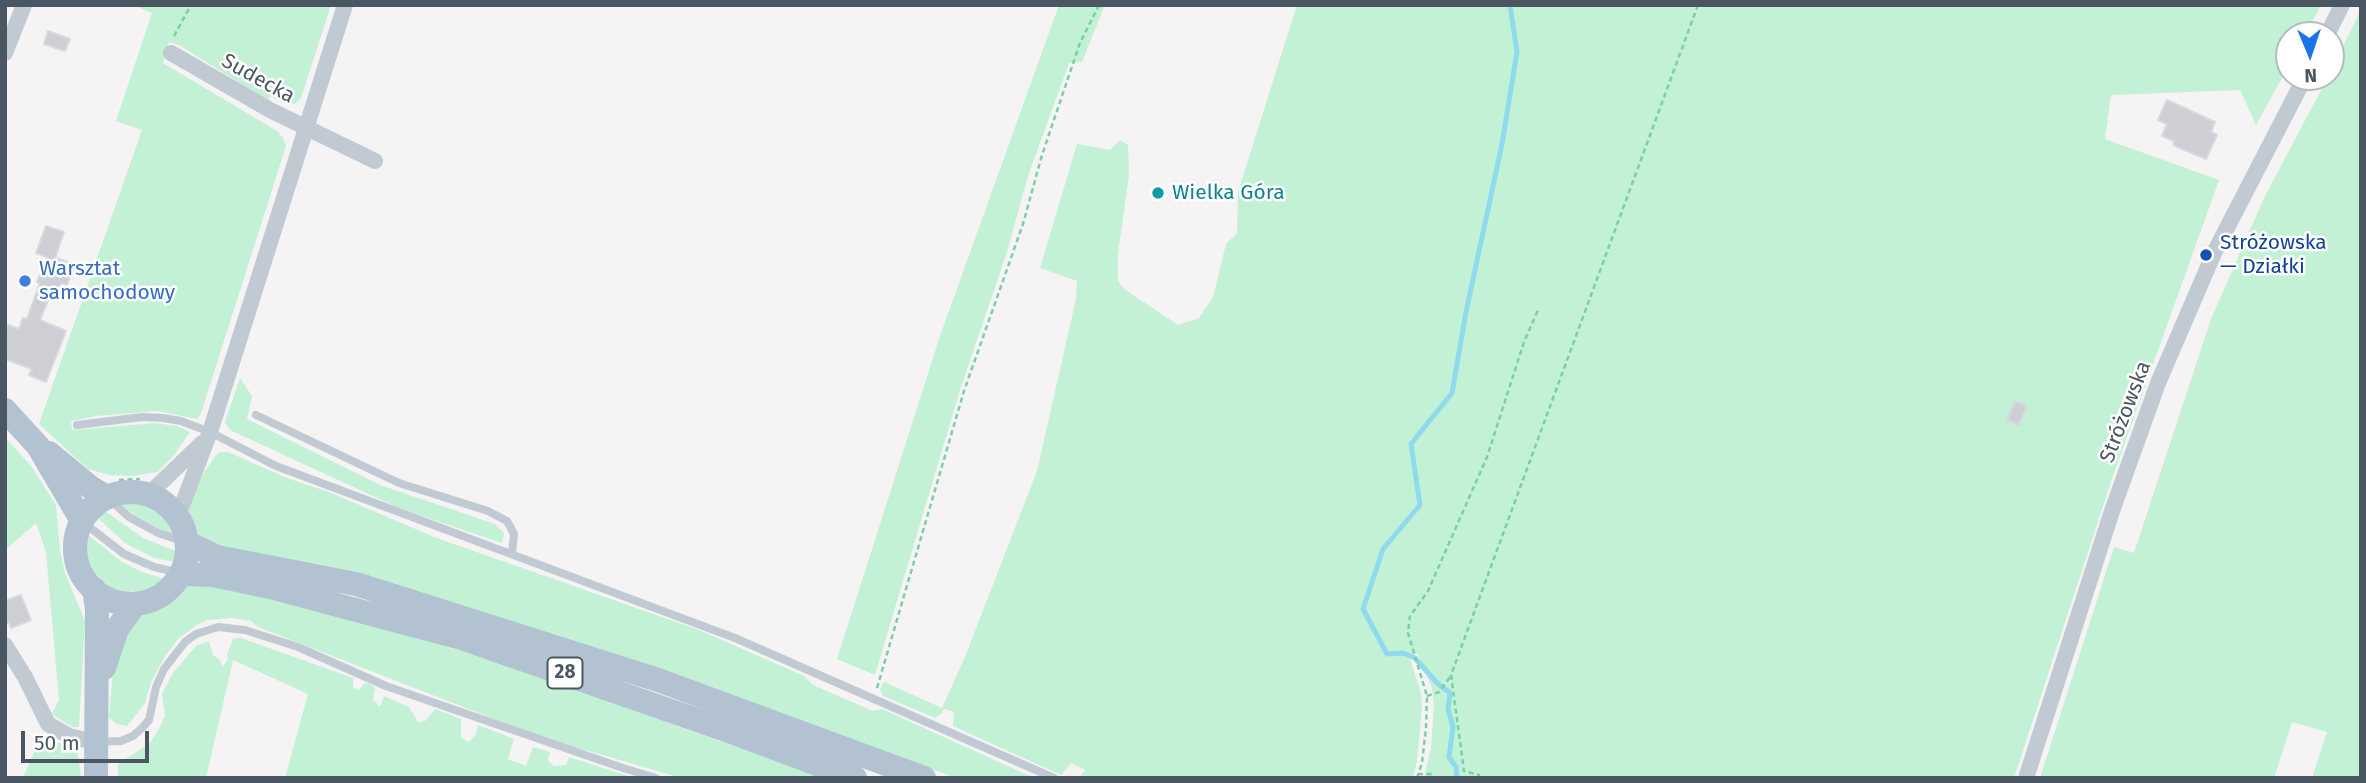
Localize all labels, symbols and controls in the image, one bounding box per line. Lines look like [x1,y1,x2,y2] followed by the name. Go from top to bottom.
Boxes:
[2275,21,2345,91] north arrow
[217,49,299,109] street label: Sudecka
[2304,64,2317,87] text: N
[1172,180,1285,206] place label: Wielka Góra
[1150,185,1166,201] marker: Wielka Góra
[2220,230,2327,280] place label: Stróżowska — Działki
[2198,247,2214,263] marker: Stróżowska — Działki
[39,256,175,306] place label: Warsztat samochodowy
[17,273,33,289] marker: Warsztat samochodowy
[2095,358,2157,466] street label: Stróżowska
[548,658,582,688] road number: 28
[24,716,152,760] scale bar
[34,730,80,756] text: 50 m

